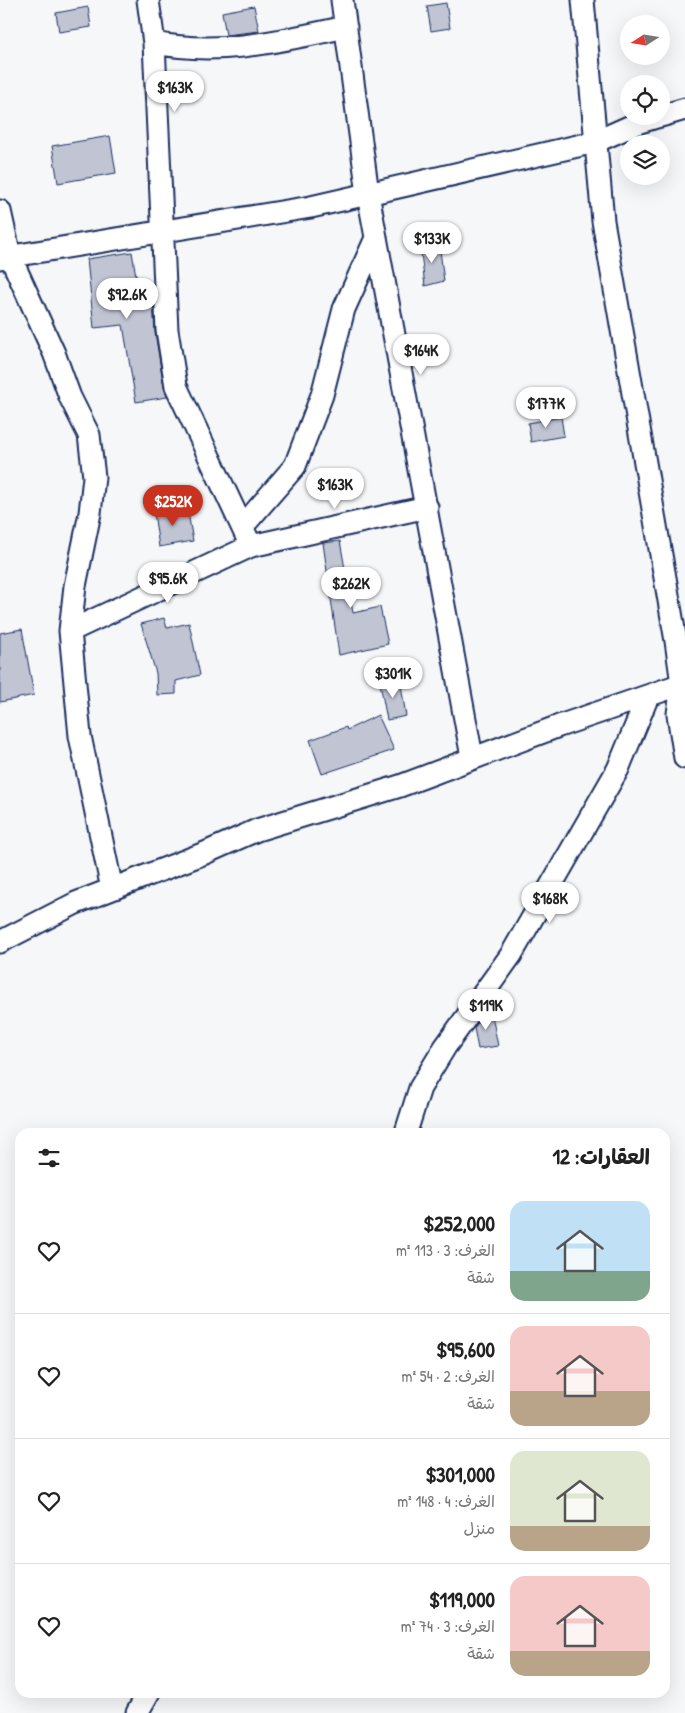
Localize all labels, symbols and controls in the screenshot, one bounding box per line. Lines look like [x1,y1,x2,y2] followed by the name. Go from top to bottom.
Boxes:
[620,15,670,65] north arrow
[620,15,670,185] map controls
[140,70,210,113] pin: $163K
[620,75,670,125] button: locate
[157,76,193,98] text: $163K
[620,135,670,185] button: layers
[397,222,467,264] pin: $133K
[414,227,450,249] text: $133K
[86,278,168,320] pin: $92.6K
[107,283,147,305] text: $92.6K
[386,334,456,376] pin: $164K
[404,339,438,361] text: $164K
[511,386,581,429] pin: $177K
[527,392,565,414] text: $177K
[300,468,370,510] pin: $163K
[317,473,353,495] text: $163K
[138,484,208,527] pin: $252K
[154,490,192,512] text: $252K
[127,562,209,604] pin: $95.6K
[316,566,386,609] pin: $262K
[149,567,187,589] text: $95.6K
[332,572,370,594] text: $262K
[358,656,428,699] pin: $301K
[375,662,411,684] text: $301K
[515,882,585,924] pin: $168K
[532,887,568,909] text: $168K
[451,988,521,1031] pin: $119K
[469,994,503,1016] text: $119K
[552,1142,650,1171] text: العقارات: 12
[35,1144,63,1172] icon: filters
[423,1209,495,1238] text: $252,000
[550,1221,610,1281] icon: home
[35,1237,63,1265] icon: heart
[396,1239,495,1261] text: الغرف: 3 · 113 m²
[467,1266,495,1288] text: شقة
[436,1335,495,1364] text: $95,600
[550,1346,610,1406] icon: home
[35,1362,63,1390] icon: heart
[402,1365,495,1387] text: الغرف: 2 · 54 m²
[467,1392,495,1414] text: شقة
[425,1460,495,1489] text: $301,000
[550,1471,610,1531] icon: home
[35,1487,63,1515] icon: heart
[397,1490,495,1512] text: الغرف: 4 · 148 m²
[463,1517,495,1539] text: منزل
[429,1585,495,1614] text: $119,000
[550,1596,610,1656] icon: home
[35,1612,63,1640] icon: heart
[401,1615,495,1637] text: الغرف: 3 · 74 m²
[467,1642,495,1664] text: شقة

